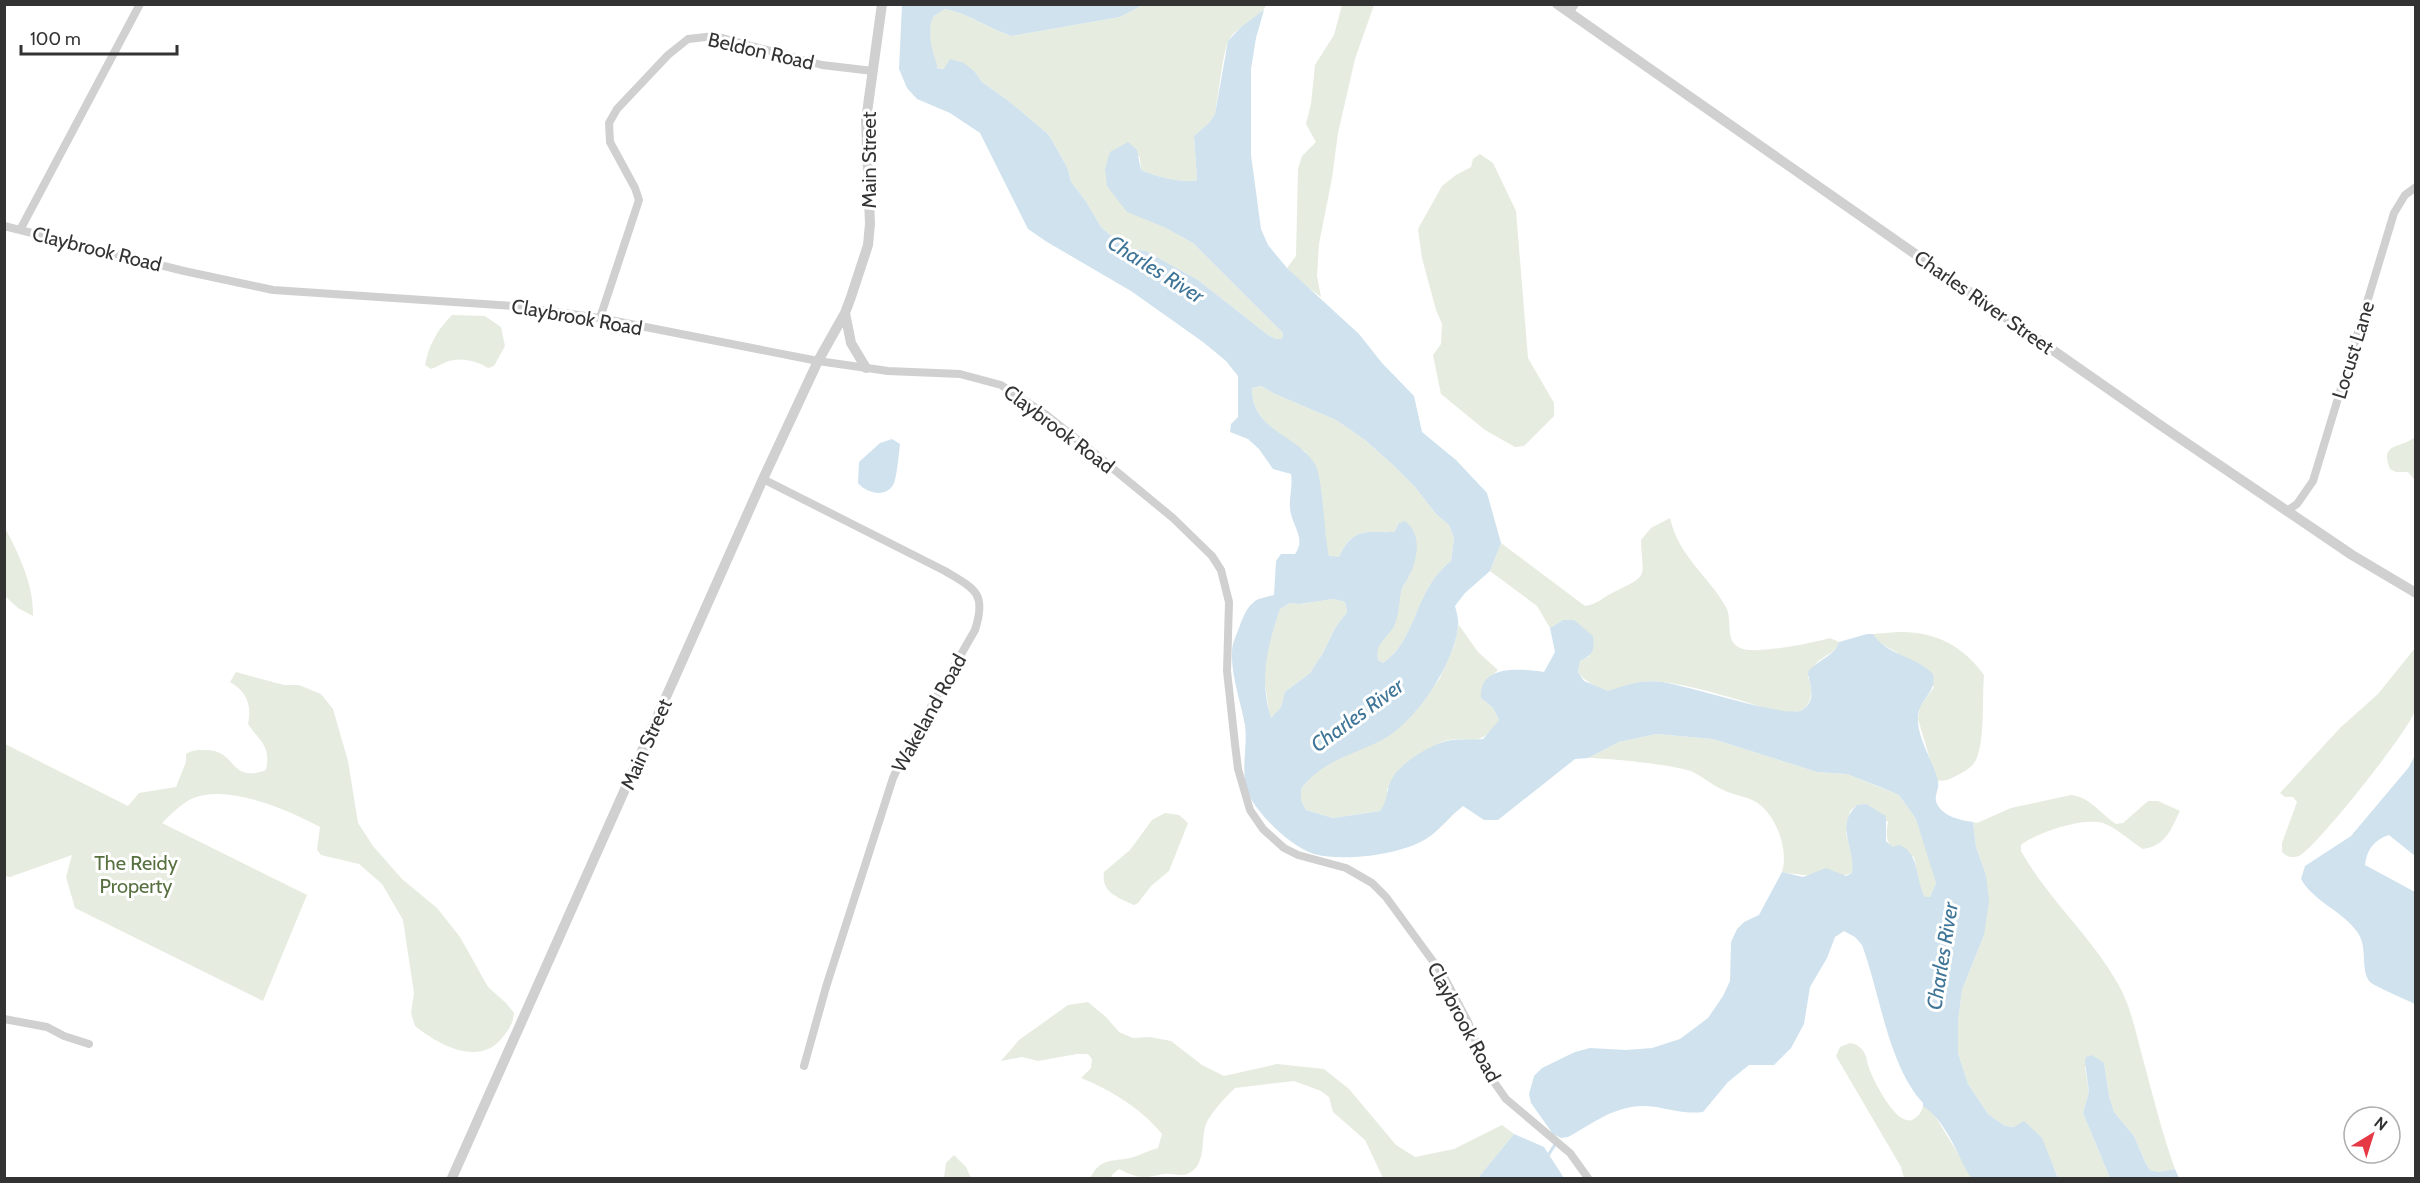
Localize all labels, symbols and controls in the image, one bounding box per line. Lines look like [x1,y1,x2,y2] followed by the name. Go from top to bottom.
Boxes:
[21,18,177,56] scale bar
[706,27,816,75] street label: Beldon Road
[30,28,81,50] text: 100 m
[857,111,881,209] street label: Main Street
[30,221,164,277] street label: Claybrook Road
[1103,230,1210,309] water label: Charles River
[1910,245,2059,359] street label: Charles River Street
[510,294,644,340] street label: Claybrook Road
[2327,298,2379,402] street label: Locust Lane
[999,380,1119,478] street label: Claybrook Road
[887,650,971,776] street label: Wakeland Road
[1306,672,1410,757] water label: Charles River
[615,695,677,793] street label: Main Street
[94,851,178,898] park label: The Reidy Property
[1921,899,1963,1012] water label: Charles River
[1422,958,1506,1086] street label: Claybrook Road
[2342,1105,2402,1165] north arrow
[2371,1113,2391,1135] text: N

